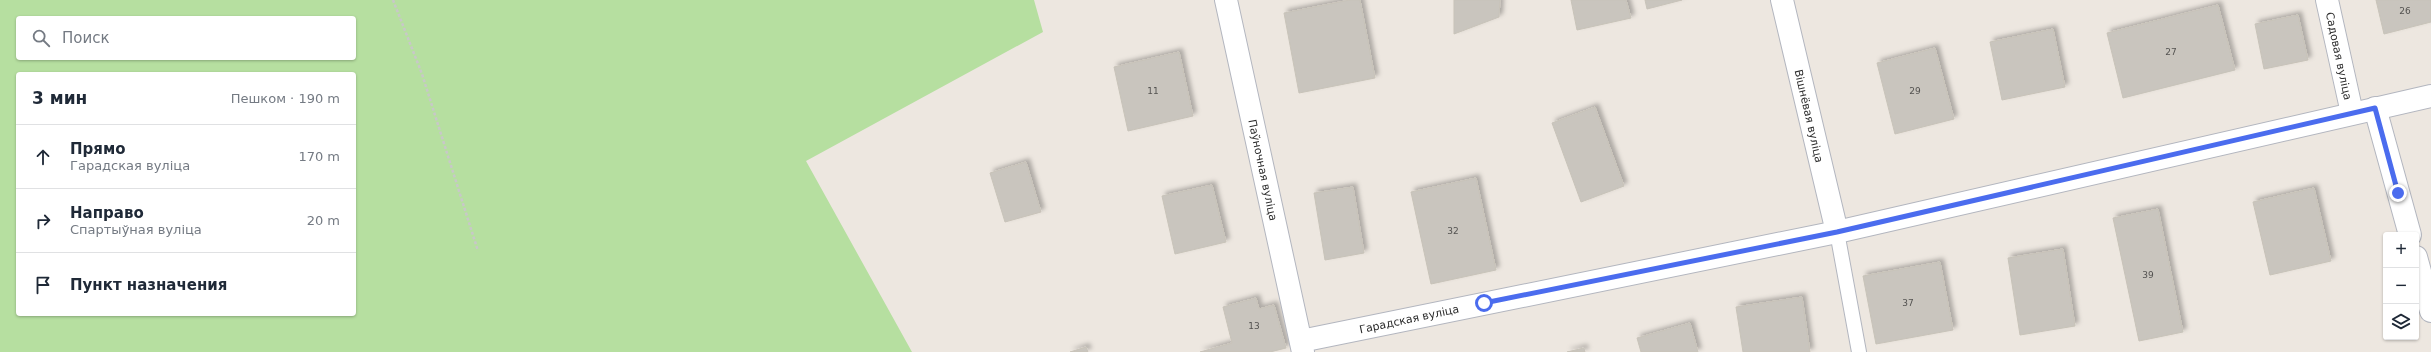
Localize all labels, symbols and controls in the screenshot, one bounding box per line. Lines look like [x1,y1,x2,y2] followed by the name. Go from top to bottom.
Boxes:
[2399,6,2411,16] house number: 26
[2323,11,2354,101] street label: Садовая вуліца
[16,16,356,60] search box
[30,27,52,49] icon: search
[62,29,110,47] text: Поиск
[2165,47,2177,57] house number: 27
[1791,68,1826,164] street label: Вішнёвая вуліца
[1147,86,1159,96] house number: 11
[1909,86,1921,96] house number: 29
[32,88,87,108] text: 3 мин
[231,91,340,106] text: Пешком · 190 m
[1245,118,1280,222] street label: Паўночная вуліца
[70,140,126,158] text: Прямо
[32,146,54,168] icon: ahead
[298,149,340,164] text: 170 m
[70,158,190,173] text: Гарадская вуліца
[2389,184,2407,202] route end
[70,204,144,222] text: Направо
[32,210,54,232] icon: right
[307,213,340,228] text: 20 m
[70,222,202,237] text: Спартыўная вуліца
[1447,226,1459,236] house number: 32
[2383,232,2419,340] map controls
[2383,232,2419,268] button: +
[2383,268,2419,304] button: −
[2142,270,2154,280] house number: 39
[32,274,54,296] icon: arrive
[70,276,227,294] text: Пункт назначения
[1475,294,1493,312] route start
[1902,298,1914,308] house number: 37
[1358,303,1460,336] street label: Гарадская вуліца
[2383,304,2419,340] button: layers
[1248,321,1260,331] house number: 13

